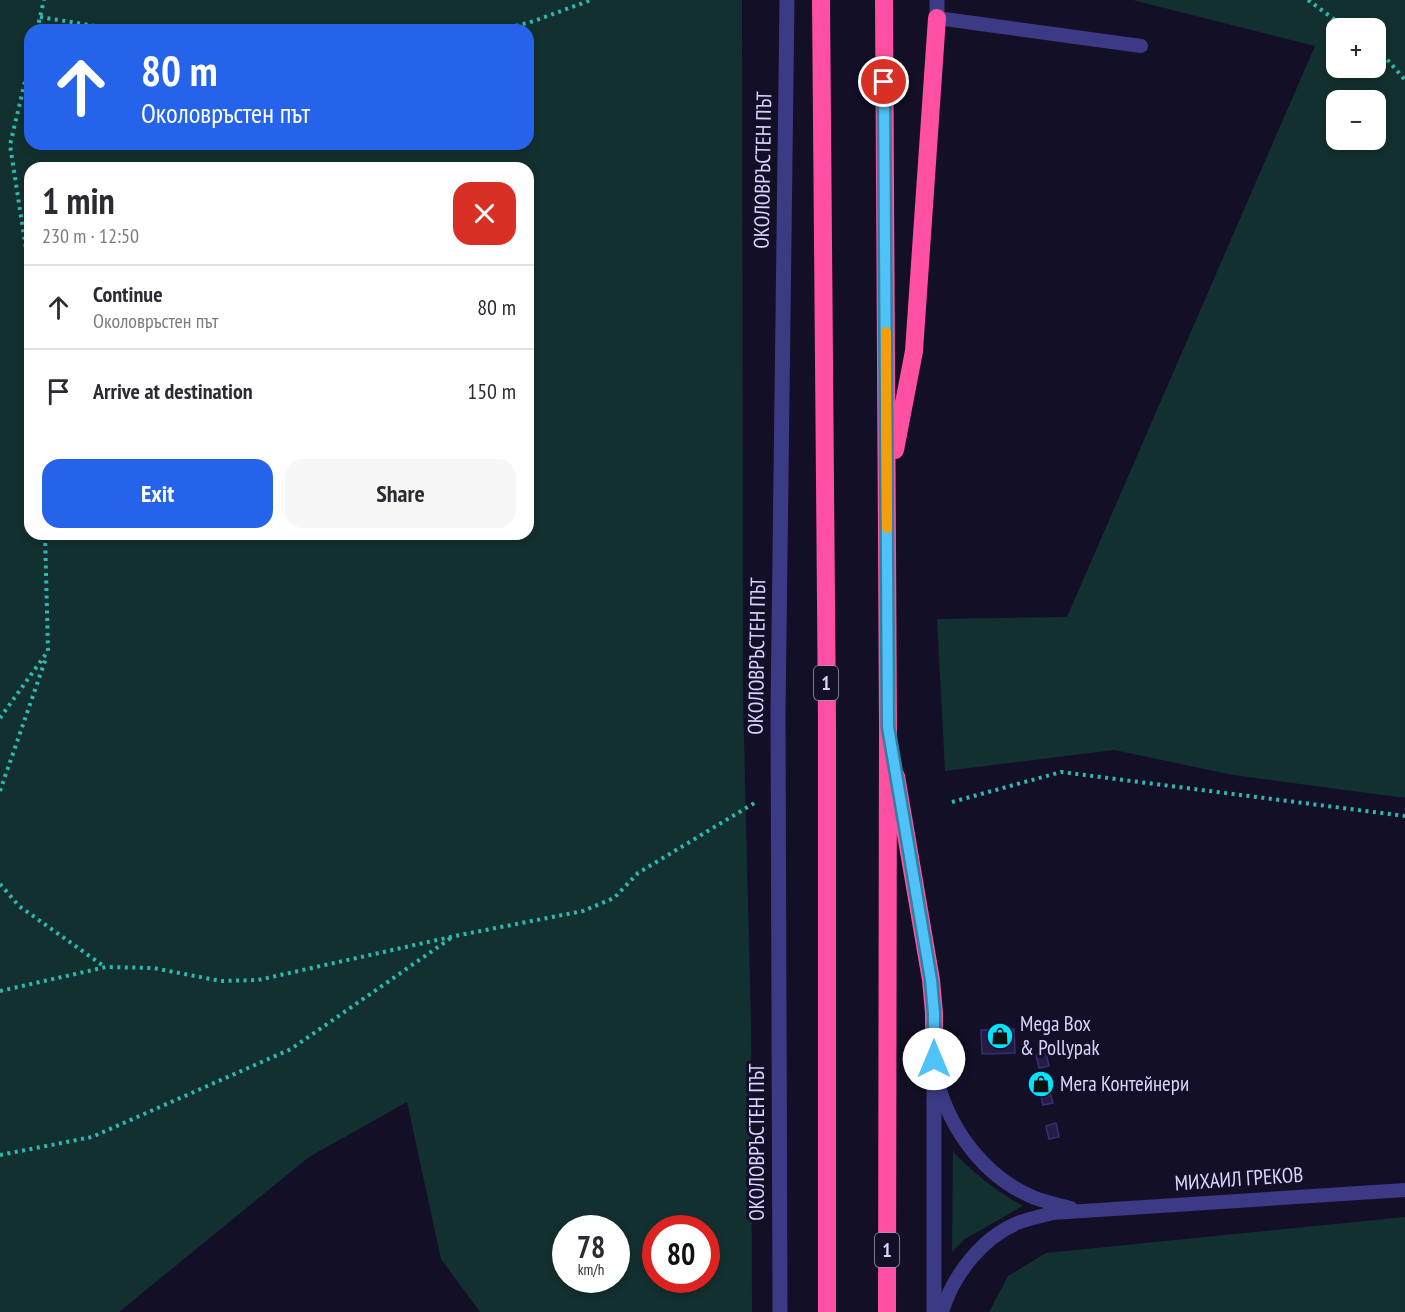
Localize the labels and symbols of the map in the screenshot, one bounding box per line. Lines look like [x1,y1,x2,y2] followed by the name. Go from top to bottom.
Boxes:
[858,56,909,107] pin
[748,90,777,249] street label: ОКОЛОВРЪСТЕН ПЪТ
[742,576,771,735] street label: ОКОЛОВРЪСТЕН ПЪТ
[814,666,838,700] road number: 1
[1020,1010,1100,1061] place label: Mega Box & Pollypak
[985,1021,1015,1051] shop icon: Mega Box & Pollypak
[902,1027,966,1091] position arrow
[743,1063,770,1221] street label: ОКОЛОВРЪСТЕН ПЪТ
[1026,1069,1056,1099] shop icon: Мега Контейнери
[1060,1070,1189,1097] place label: Мега Контейнери
[1174,1161,1304,1196] street label: МИХАИЛ ГРЕКОВ
[642,1215,720,1293] speed limit sign: 80
[875,1233,899,1267] road number: 1

